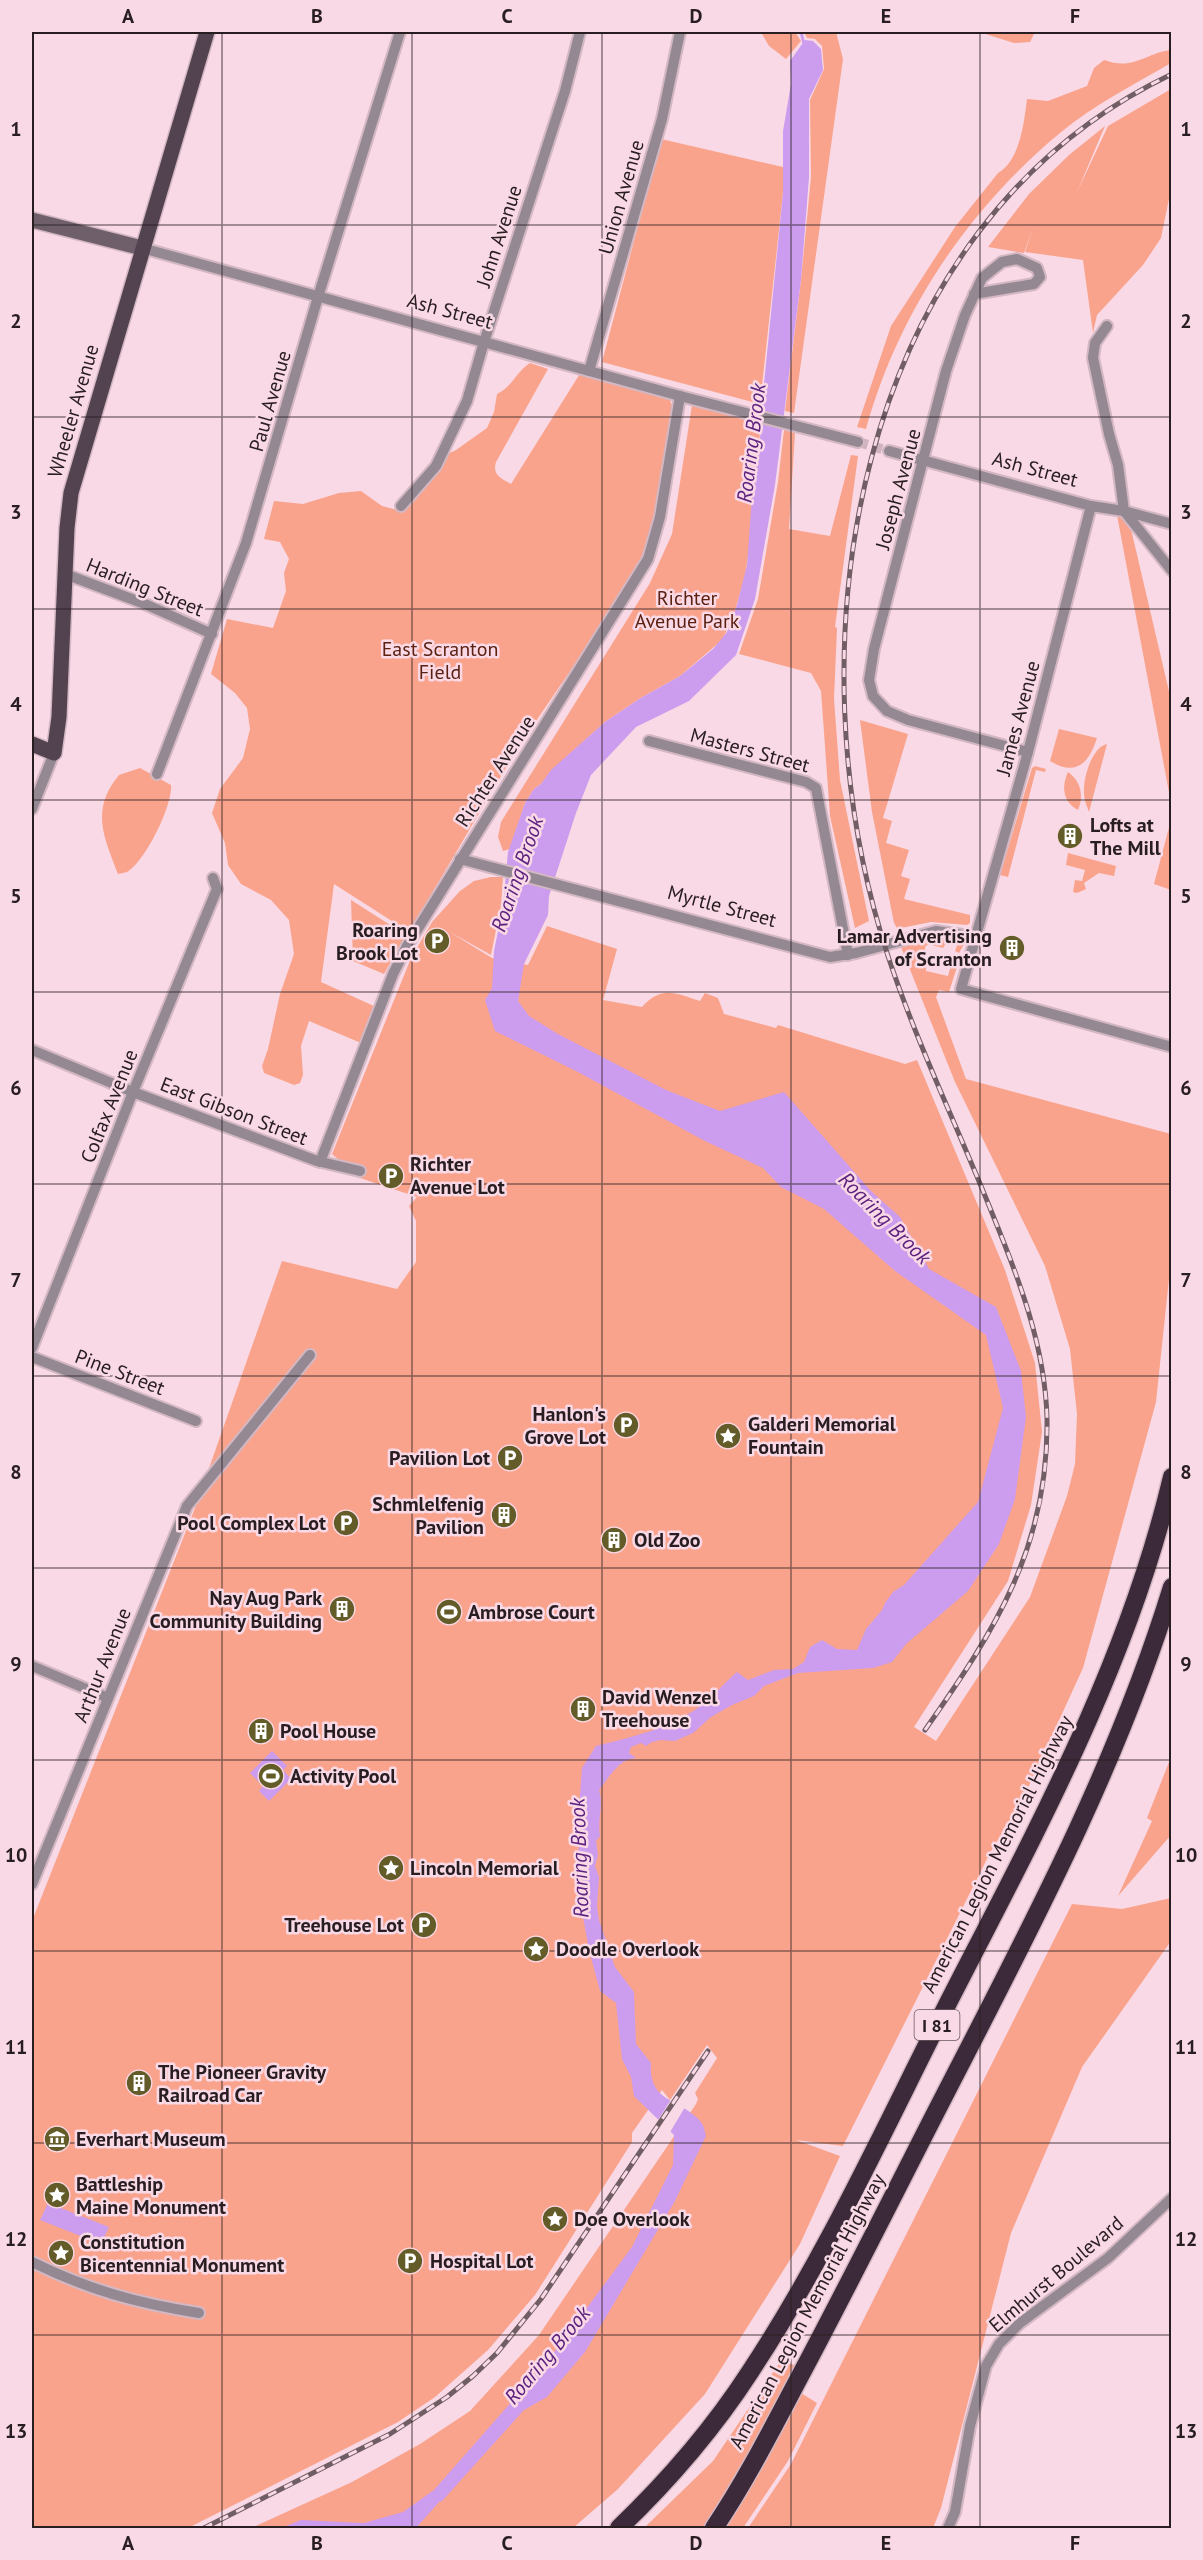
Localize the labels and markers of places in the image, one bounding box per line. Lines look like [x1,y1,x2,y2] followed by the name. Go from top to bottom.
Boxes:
[1090,812,1161,861] place label: Lofts at The Mill
[1055,821,1085,851] building icon: Lofts at The Mill
[336,917,418,966] place label: Roaring Brook Lot
[837,923,992,972] place label: Lamar Advertising of Scranton
[422,926,452,956] parking icon: Roaring Brook Lot
[997,933,1027,963] building icon: Lamar Advertising of Scranton
[410,1151,505,1200] place label: Richter Avenue Lot
[376,1161,406,1191] parking icon: Richter Avenue Lot
[524,1401,606,1450] place label: Hanlon's Grove Lot
[611,1410,641,1440] parking icon: Hanlon's Grove Lot
[748,1411,896,1460] place label: Galderi Memorial Fountain
[713,1421,743,1451] place icon: Galderi Memorial Fountain
[495,1443,525,1473] parking icon: Pavilion Lot
[389,1445,490,1471] place label: Pavilion Lot
[372,1491,484,1540] place label: Schmlelfenig Pavilion
[489,1500,519,1530] building icon: Schmlelfenig Pavilion
[331,1508,361,1538] parking icon: Pool Complex Lot
[177,1510,326,1536] place label: Pool Complex Lot
[599,1525,629,1555] building icon: Old Zoo
[634,1527,701,1553] place label: Old Zoo
[150,1585,322,1634] place label: Nay Aug Park Community Building
[327,1594,357,1624] building icon: Nay Aug Park Community Building
[434,1597,464,1627] sports icon: Ambrose Court
[468,1599,595,1625] place label: Ambrose Court
[602,1684,718,1733] place label: David Wenzel Treehouse
[568,1694,598,1724] building icon: David Wenzel Treehouse
[246,1716,276,1746] building icon: Pool House
[280,1718,376,1744] place label: Pool House
[256,1761,286,1791] sports icon: Activity Pool
[290,1763,396,1789] place label: Activity Pool
[376,1853,406,1883] place icon: Lincoln Memorial
[410,1855,559,1881] place label: Lincoln Memorial
[409,1910,439,1940] parking icon: Treehouse Lot
[284,1912,404,1938] place label: Treehouse Lot
[521,1934,551,1964] place icon: Doodle Overlook
[556,1936,699,1962] place label: Doodle Overlook
[158,2059,327,2108] place label: The Pioneer Gravity Railroad Car
[124,2068,154,2098] building icon: The Pioneer Gravity Railroad Car
[42,2124,72,2154] museum icon: Everhart Museum
[76,2126,226,2152] place label: Everhart Museum
[76,2171,226,2220] place label: Battleship Maine Monument
[42,2180,72,2210] place icon: Battleship Maine Monument
[540,2204,570,2234] place icon: Doe Overlook
[574,2206,690,2232] place label: Doe Overlook
[80,2229,284,2278] place label: Constitution Bicentennial Monument
[46,2238,76,2268] place icon: Constitution Bicentennial Monument
[395,2246,425,2276] parking icon: Hospital Lot
[430,2248,534,2274] place label: Hospital Lot

